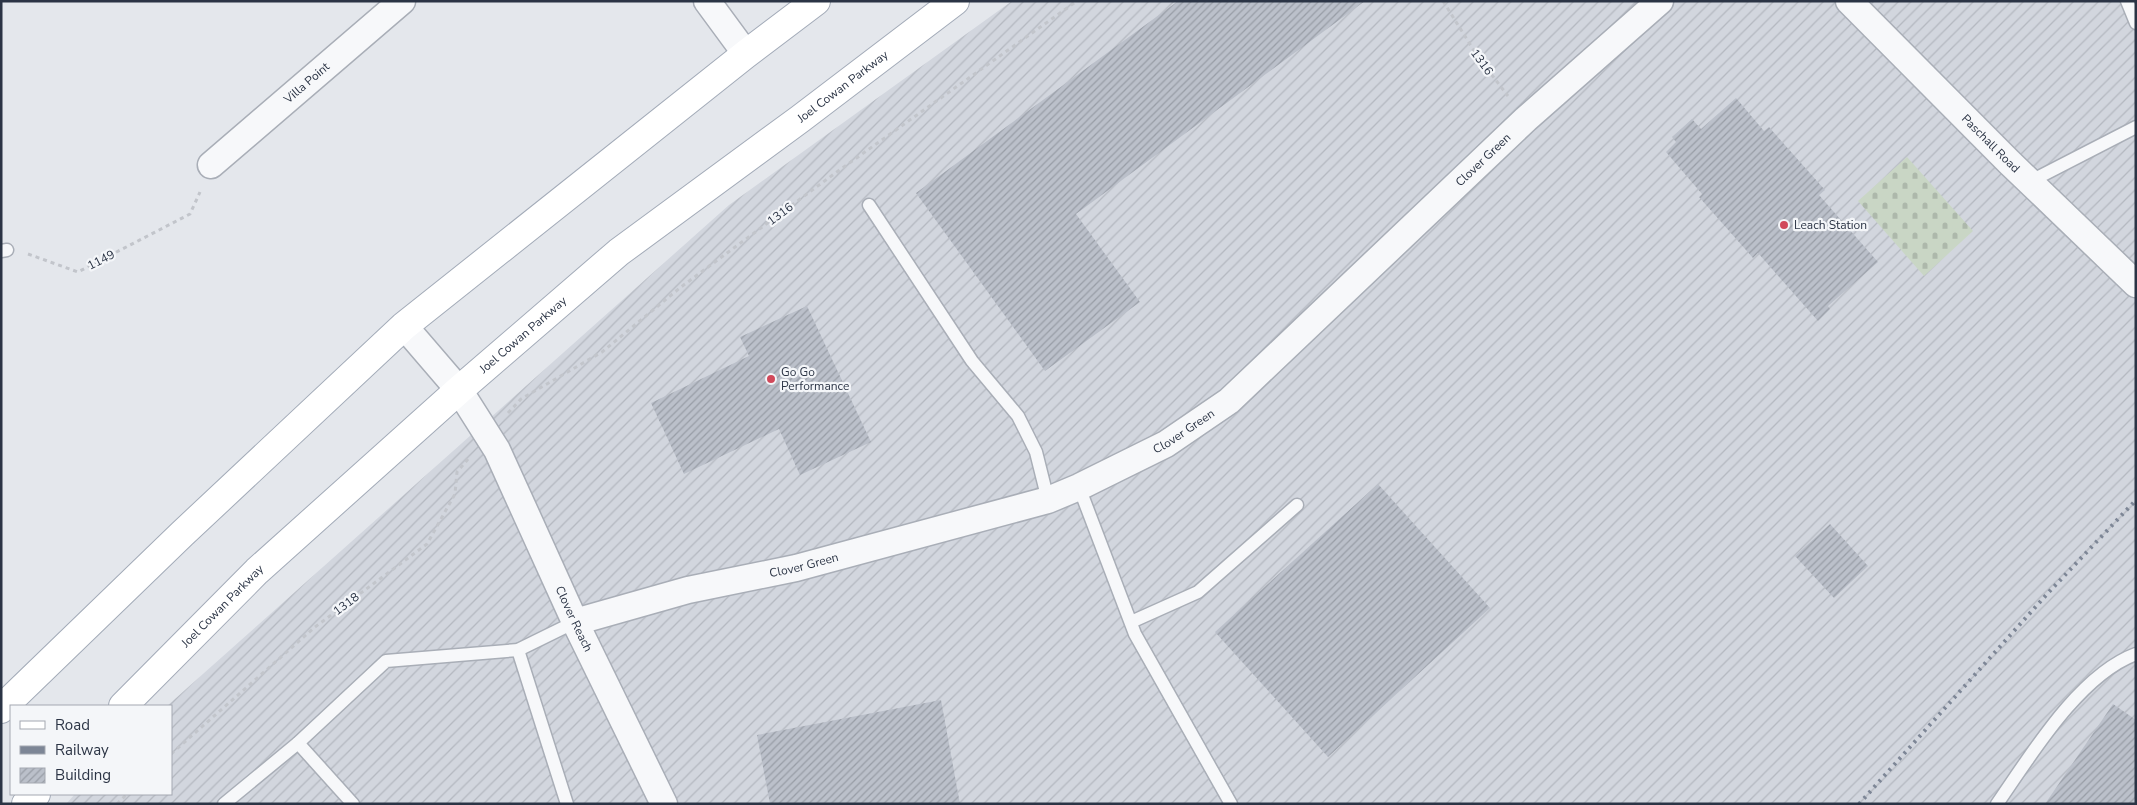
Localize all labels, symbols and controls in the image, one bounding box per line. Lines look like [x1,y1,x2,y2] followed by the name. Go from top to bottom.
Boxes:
[793,46,892,127] street label: Joel Cowan Parkway
[1467,46,1497,78] street label: 1316
[280,58,333,108] street label: Villa Point
[1958,111,2023,176] street label: Paschall Road
[1452,130,1514,190] street label: Clover Green
[764,199,796,229] street label: 1316
[1794,217,1867,233] place label: Leach Station
[1778,219,1790,231] marker: Leach Station
[85,246,117,274] street label: 1149
[475,292,571,378] street label: Joel Cowan Parkway
[781,364,849,394] place label: Go Go Performance
[765,373,777,385] marker: Go Go Performance
[1150,405,1218,457] street label: Clover Green
[768,549,840,581] street label: Clover Green
[177,560,267,651] street label: Joel Cowan Parkway
[552,583,596,655] street label: Clover Reach
[330,589,362,619] street label: 1318
[10,705,172,795] legend
[55,715,90,735] text: Road
[55,740,109,760] text: Railway
[55,765,111,785] text: Building

